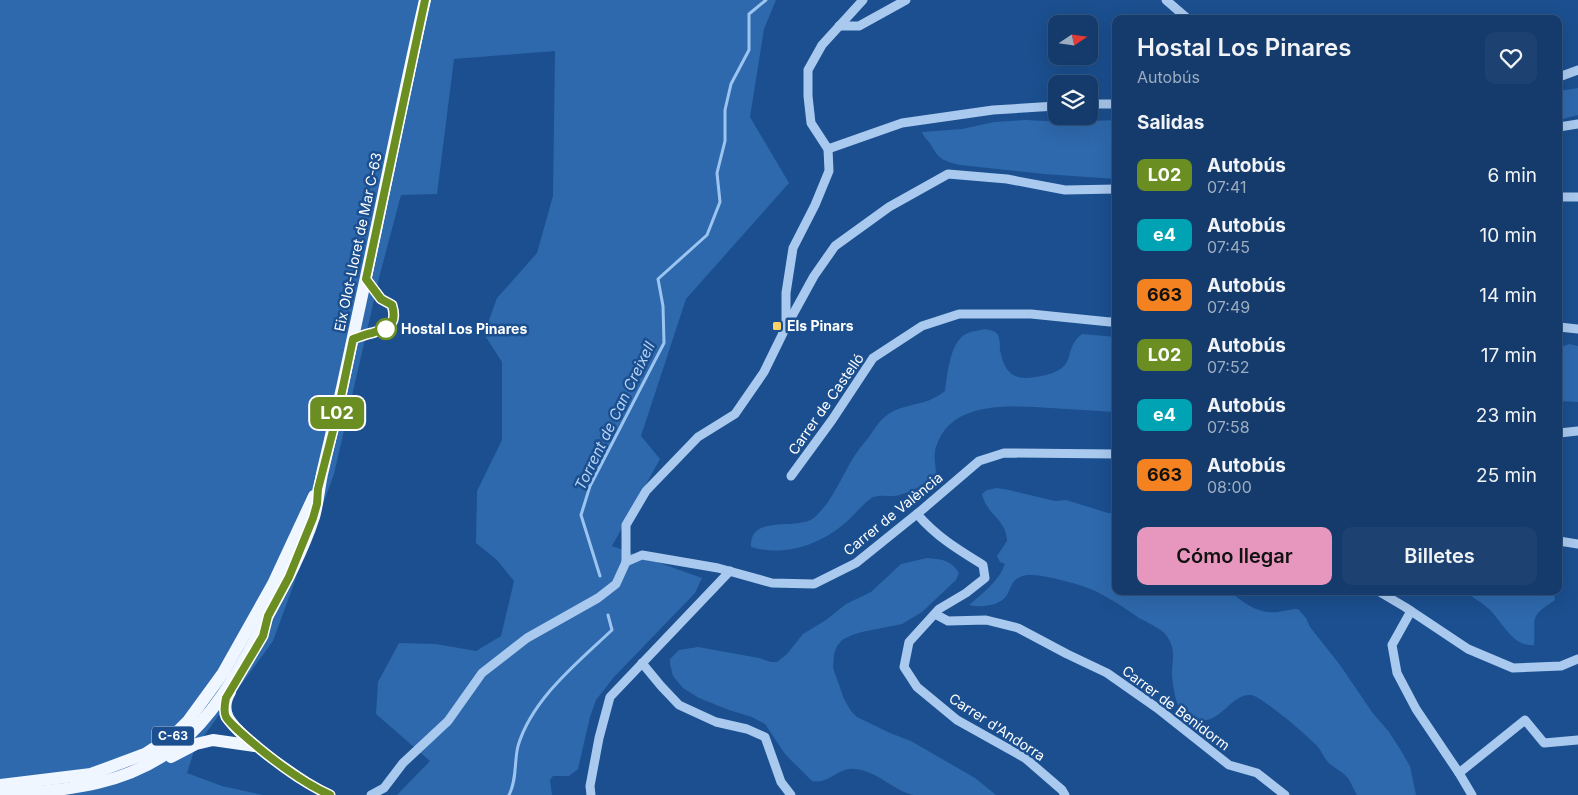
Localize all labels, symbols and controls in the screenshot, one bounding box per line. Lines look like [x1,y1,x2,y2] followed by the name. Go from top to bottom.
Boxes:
[1048,15,1098,65] north arrow
[1048,15,1098,125] map controls
[1485,32,1537,84] button: heart
[1137,33,1351,62] text: Hostal Los Pinares
[1137,67,1200,87] text: Autobús
[1048,75,1098,125] button: layers
[1137,111,1204,134] text: Salidas
[330,151,385,333] street label: Eix Olot-Lloret de Mar C-63
[1207,154,1286,177] text: Autobús
[1148,164,1181,185] text: L02
[1487,164,1537,187] text: 6 min
[1207,177,1246,197] text: 07:41
[1207,214,1286,237] text: Autobús
[1153,224,1176,245] text: e4
[1479,224,1537,247] text: 10 min
[1207,237,1250,257] text: 07:45
[1207,274,1286,297] text: Autobús
[1147,284,1182,305] text: 663
[1479,284,1537,307] text: 14 min
[1207,297,1250,317] text: 07:49
[787,317,854,334] place label: Els Pinars
[375,318,397,340] marker: Hostal Los Pinares
[401,320,527,337] place label: Hostal Los Pinares
[771,320,783,332] marker: Els Pinars
[1207,334,1286,357] text: Autobús
[570,338,659,493] water label: Torrent de Can Creixell
[1148,344,1181,365] text: L02
[1481,344,1537,367] text: 17 min
[784,350,867,458] street label: Carrer de Castelló
[1207,357,1249,377] text: 07:52
[1207,394,1286,417] text: Autobús
[308,397,366,429] line badge: L02
[320,402,354,423] text: L02
[1153,404,1176,425] text: e4
[1476,404,1537,427] text: 23 min
[1207,417,1250,437] text: 07:58
[1207,454,1286,477] text: Autobús
[1147,464,1182,485] text: 663
[1476,464,1537,487] text: 25 min
[840,468,946,559] street label: Carrer de València
[1207,477,1252,497] text: 08:00
[1137,527,1332,585] button: Cómo llegar
[1342,527,1537,585] button: Billetes
[1119,662,1233,754] street label: Carrer de Benidorm
[946,689,1049,764] street label: Carrer d'Andorra
[152,726,194,746] road number: C-63

